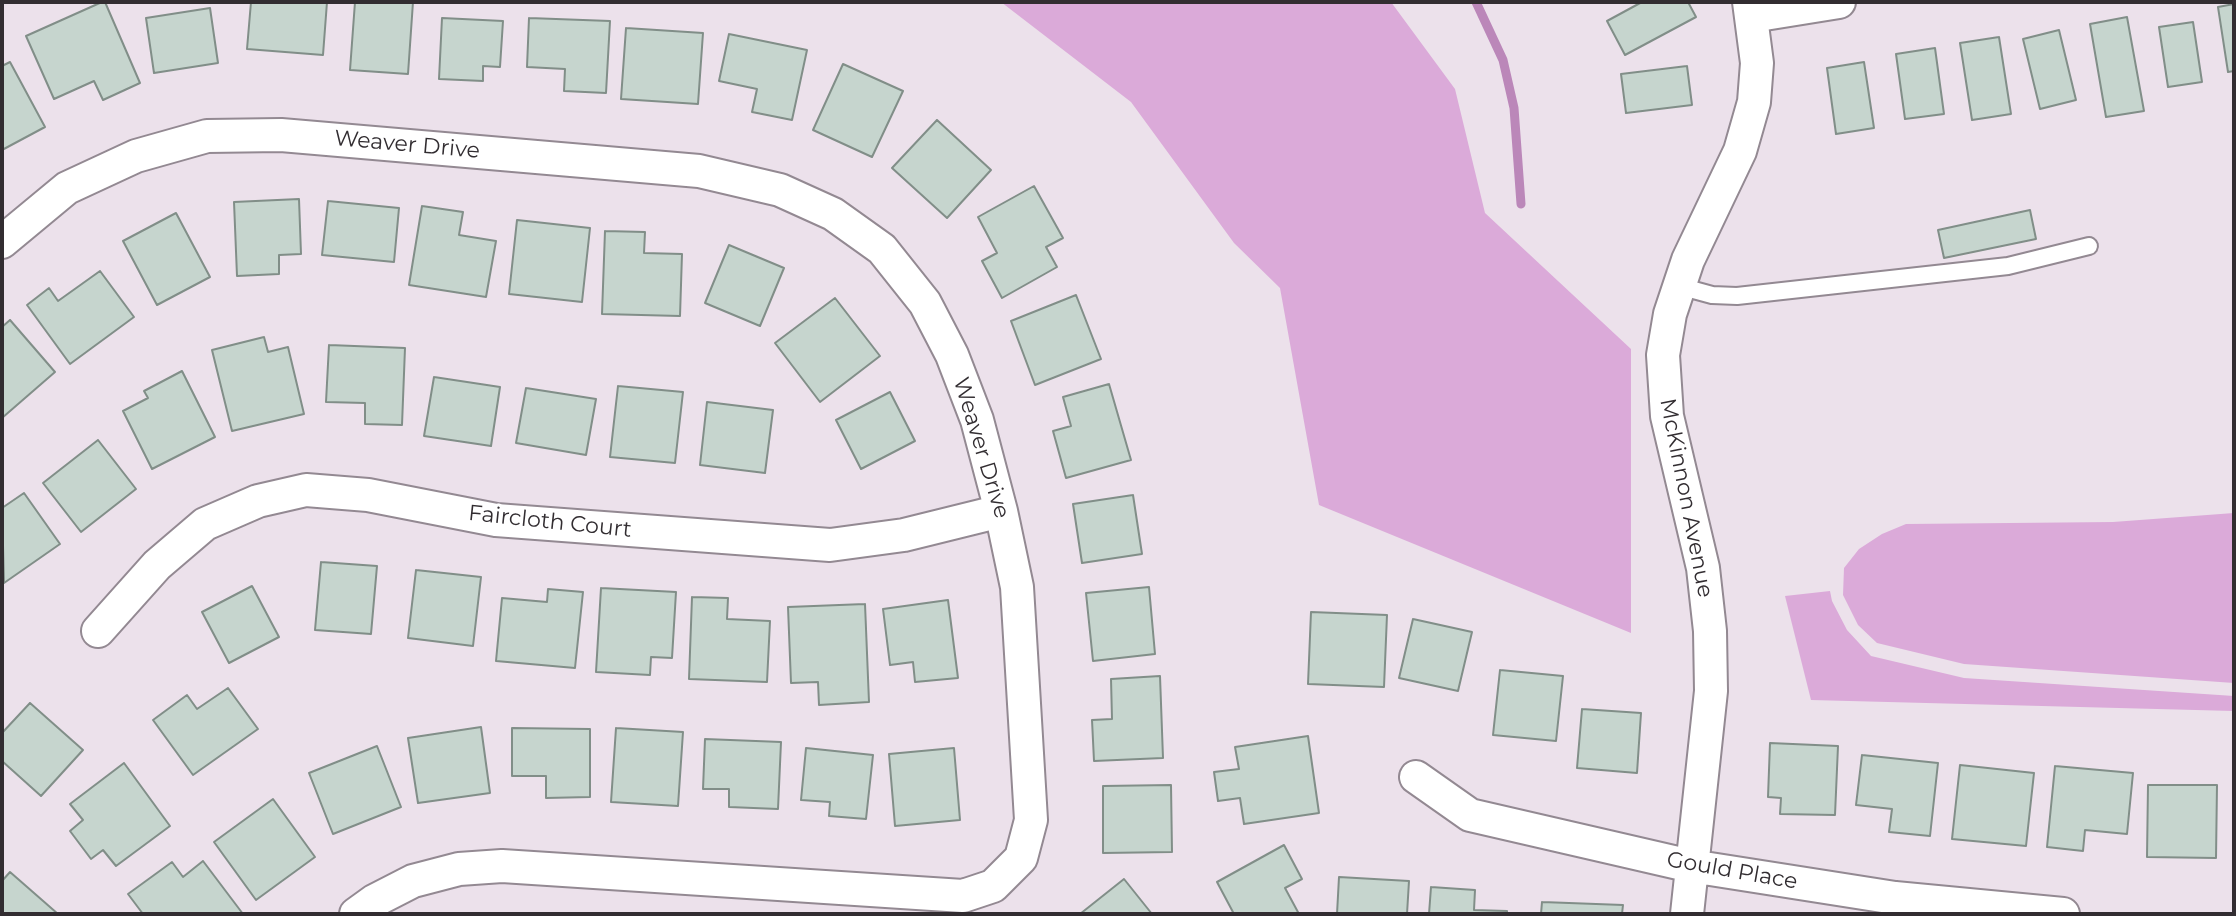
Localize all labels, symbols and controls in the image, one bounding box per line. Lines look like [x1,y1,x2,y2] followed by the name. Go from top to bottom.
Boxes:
[333,125,481,165] street label: Weaver Drive
[947,374,1015,522] street label: Weaver Drive
[1654,396,1718,600] street label: McKinnon Avenue
[467,500,633,544] street label: Faircloth Court
[1665,847,1799,895] street label: Gould Place

